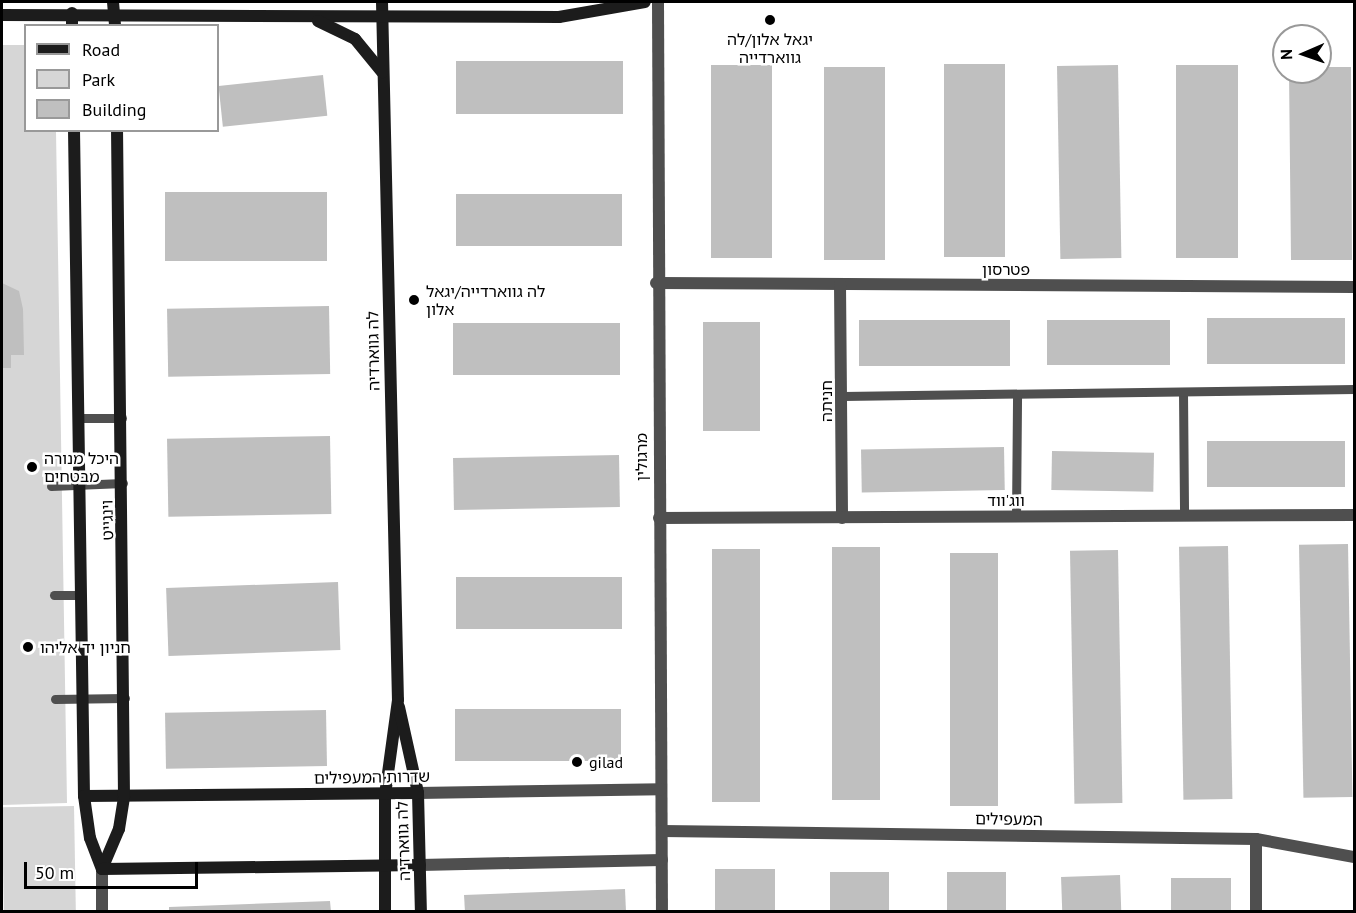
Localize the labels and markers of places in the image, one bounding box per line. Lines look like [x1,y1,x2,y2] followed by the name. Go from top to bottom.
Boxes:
[763,13,777,27] marker: יגאל אלון/לה גווארדייה
[727,29,813,67] place label: יגאל אלון/לה גווארדייה
[426,281,545,319] place label: לה גווארדייה/יגאל אלון
[407,293,421,307] marker: לה גווארדייה/יגאל אלון
[44,448,119,486] place label: היכל מנורה מבטחים
[25,460,39,474] marker: היכל מנורה מבטחים
[40,637,131,657] place label: חניון יד אליהו
[21,640,35,654] marker: חניון יד אליהו
[589,752,623,772] place label: gilad
[570,755,584,769] marker: gilad

